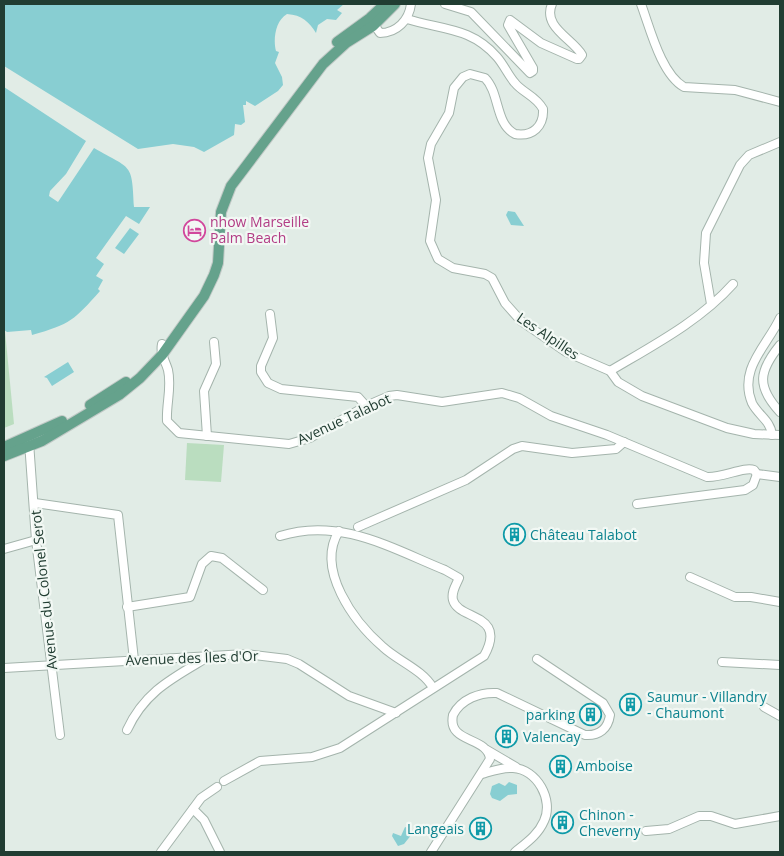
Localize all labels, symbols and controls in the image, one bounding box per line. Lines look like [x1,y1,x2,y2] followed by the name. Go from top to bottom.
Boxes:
[210,212,309,247] place label: nhow Marseille Palm Beach
[182,218,206,242] hotel icon: nhow Marseille Palm Beach
[513,308,584,364] street label: Les Alpilles
[294,389,394,449] street label: Avenue Talabot
[26,509,61,671] street label: Avenue du Colonel Serot
[502,523,526,547] building icon: Château Talabot
[530,525,637,544] place label: Château Talabot
[125,646,259,669] street label: Avenue des Îles d'Or
[647,687,768,722] place label: Saumur - Villandry - Chaumont
[619,693,643,717] building icon: Saumur - Villandry - Chaumont
[579,703,603,727] building icon: parking
[526,705,575,724] place label: parking
[495,725,519,749] building icon: Valencay
[523,727,582,746] place label: Valencay
[548,754,572,778] building icon: Amboise
[576,756,633,775] place label: Amboise
[579,805,641,840] place label: Chinon - Cheverny
[551,811,575,835] building icon: Chinon - Cheverny
[468,817,492,841] building icon: Langeais
[407,819,464,838] place label: Langeais

